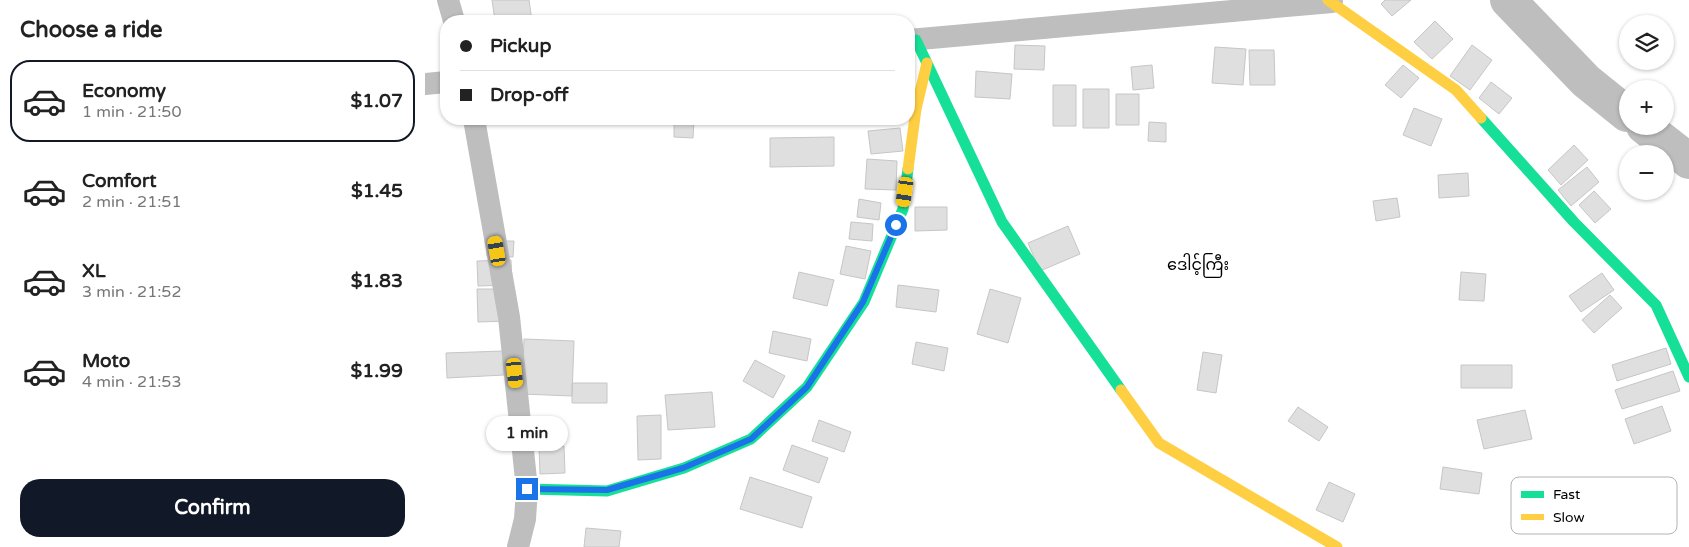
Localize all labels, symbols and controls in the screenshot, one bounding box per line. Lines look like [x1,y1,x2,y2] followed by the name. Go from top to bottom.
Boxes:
[1619,15,1674,200] map controls
[1619,15,1674,70] button: layers
[20,17,163,43] text: Choose a ride
[490,35,551,57] text: Pickup
[22,79,67,124] icon: car
[82,80,166,102] text: Economy
[1619,80,1674,135] button: +
[490,84,569,106] text: Drop-off
[351,90,403,112] text: $1.07
[82,102,181,122] text: 1 min · 21:50
[1619,145,1674,200] button: −
[22,169,67,214] icon: car
[82,170,156,192] text: Comfort
[895,176,914,208] car
[351,180,403,202] text: $1.45
[82,192,181,212] text: 2 min · 21:51
[885,214,907,236] route start
[487,235,506,267] car
[1167,253,1229,278] district label: ဒေါင့်ကြီး
[22,259,67,304] icon: car
[82,260,106,282] text: XL
[351,270,403,292] text: $1.83
[82,282,181,302] text: 3 min · 21:52
[22,349,67,394] icon: car
[82,350,130,372] text: Moto
[505,357,524,389] car
[351,360,403,382] text: $1.99
[82,372,181,392] text: 4 min · 21:53
[486,416,568,452] callout: 1 min
[506,423,548,443] text: 1 min
[1511,477,1677,534] legend
[516,478,538,500] route end
[20,479,405,537] button: Confirm
[1553,486,1581,503] text: Fast
[1553,509,1585,526] text: Slow

